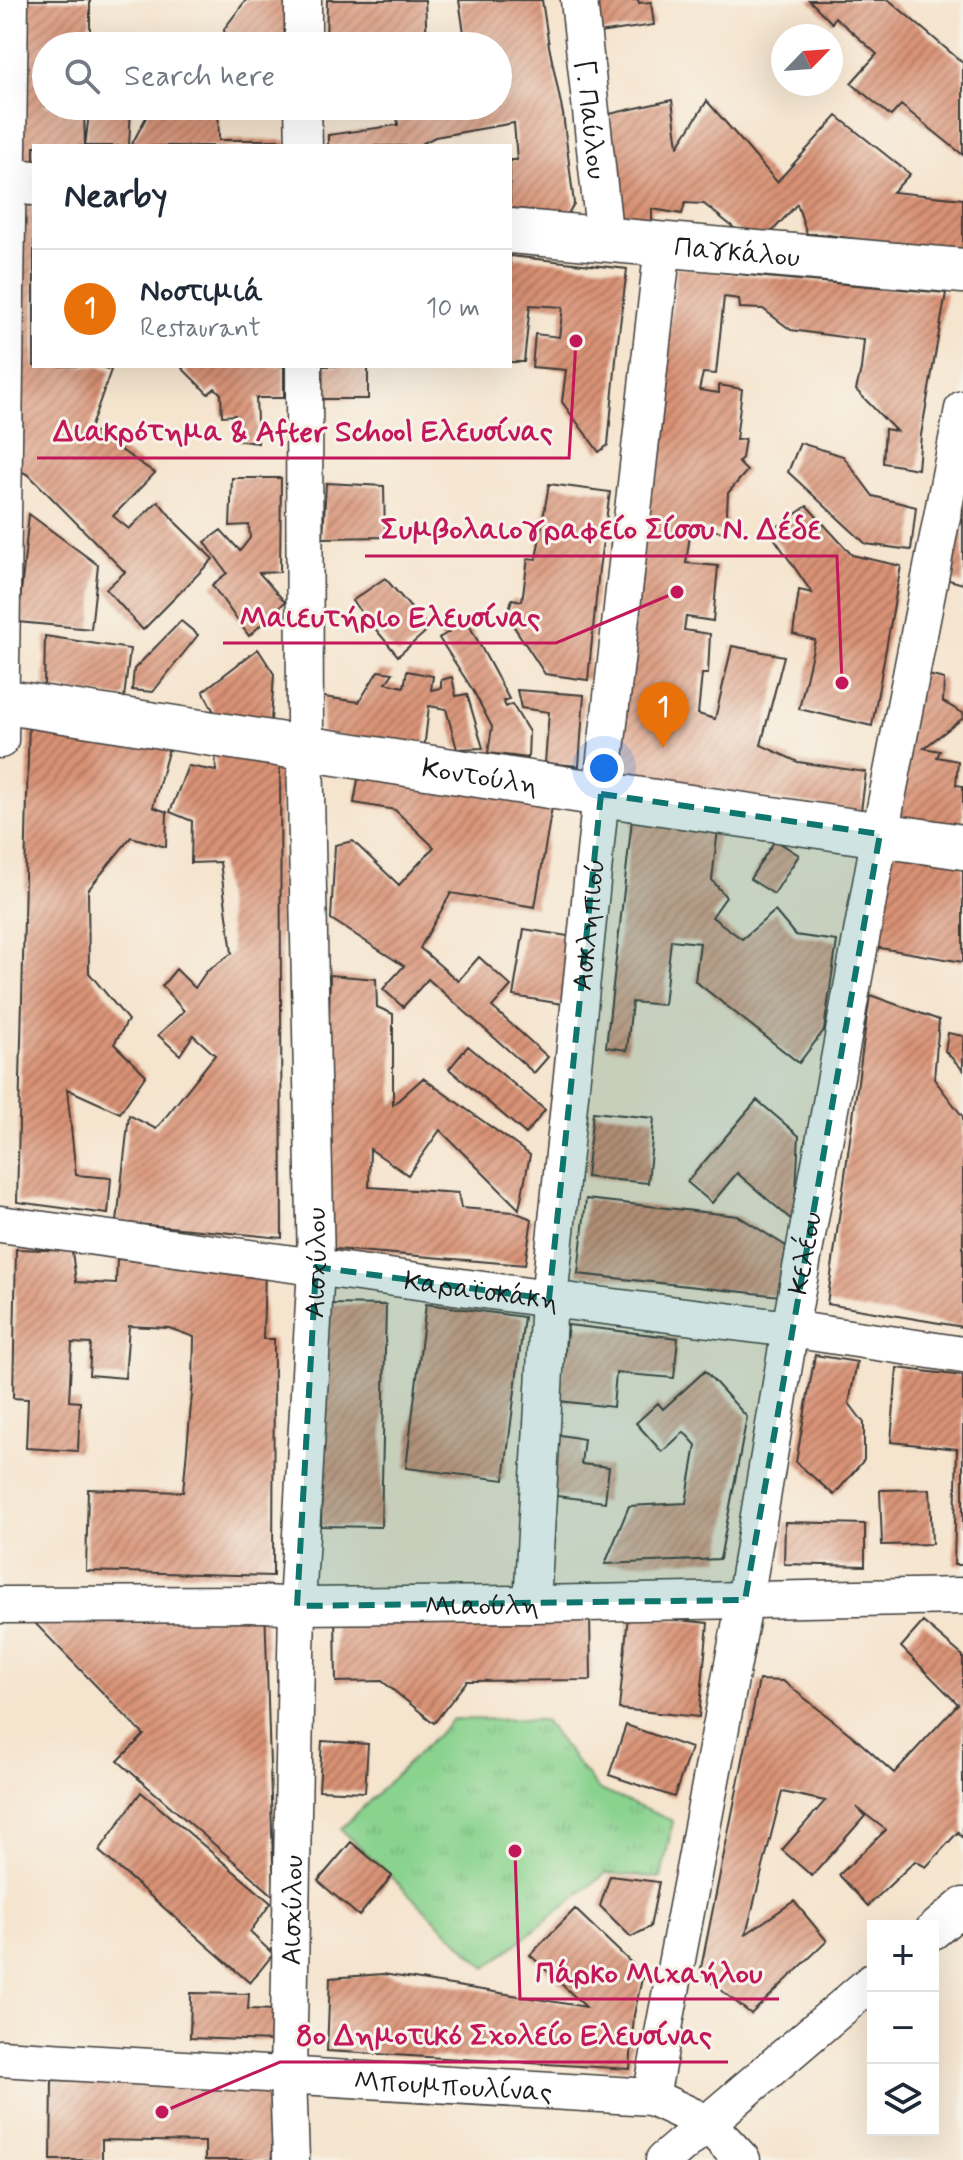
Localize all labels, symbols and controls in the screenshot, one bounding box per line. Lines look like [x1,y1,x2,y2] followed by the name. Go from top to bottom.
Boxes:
[771,24,843,96] north arrow
[32,32,512,120] search box
[60,54,104,98] icon: search
[124,57,275,96] text: Search here
[565,58,614,181] street label: Γ. Παύλου
[64,174,168,219] text: Nearby
[672,230,801,278] street label: Παγκάλου
[140,273,263,312] text: Νοστιμιά
[84,292,96,326] text: 1
[426,292,480,326] text: 10 m
[140,312,261,346] text: Restaurant
[37,404,569,458] callout: Διακρότημα & After School Ελευσίνας
[52,413,553,452] text: Διακρότημα & After School Ελευσίνας
[365,502,837,556] callout: Συμβολαιογραφείο Σίσσυ Ν. Δέδε
[381,511,821,550] text: Συμβολαιογραφείο Σίσσυ Ν. Δέδε
[223,589,556,643] callout: Μαιευτήριο Ελευσίνας
[240,599,540,638] text: Μαιευτήριο Ελευσίνας
[637,682,689,748] pin: 1
[584,748,624,788] your location
[419,751,540,805] street label: Κοντούλη
[565,857,615,992] street label: Ασκληπιού
[297,1207,337,1319] street label: Αισχύλου
[781,1209,832,1298] street label: Κελέου
[402,1263,561,1321] street label: Καραϊσκάκη
[425,1588,539,1626] street label: Μιαούλη
[274,1854,313,1966] street label: Αισχύλου
[867,1920,939,2136] map controls
[867,1920,939,1992] button: +
[520,1945,779,1999] callout: Πάρκο Μιχαήλου
[535,1955,763,1994] text: Πάρκο Μιχαήλου
[867,1992,939,2064] button: −
[280,2008,728,2062] callout: 8ο Δημοτικό Σχολείο Ελευσίνας
[296,2017,712,2056] text: 8ο Δημοτικό Σχολείο Ελευσίνας
[353,2063,553,2112] street label: Μπουμπουλίνας
[867,2064,939,2136] button: layers

